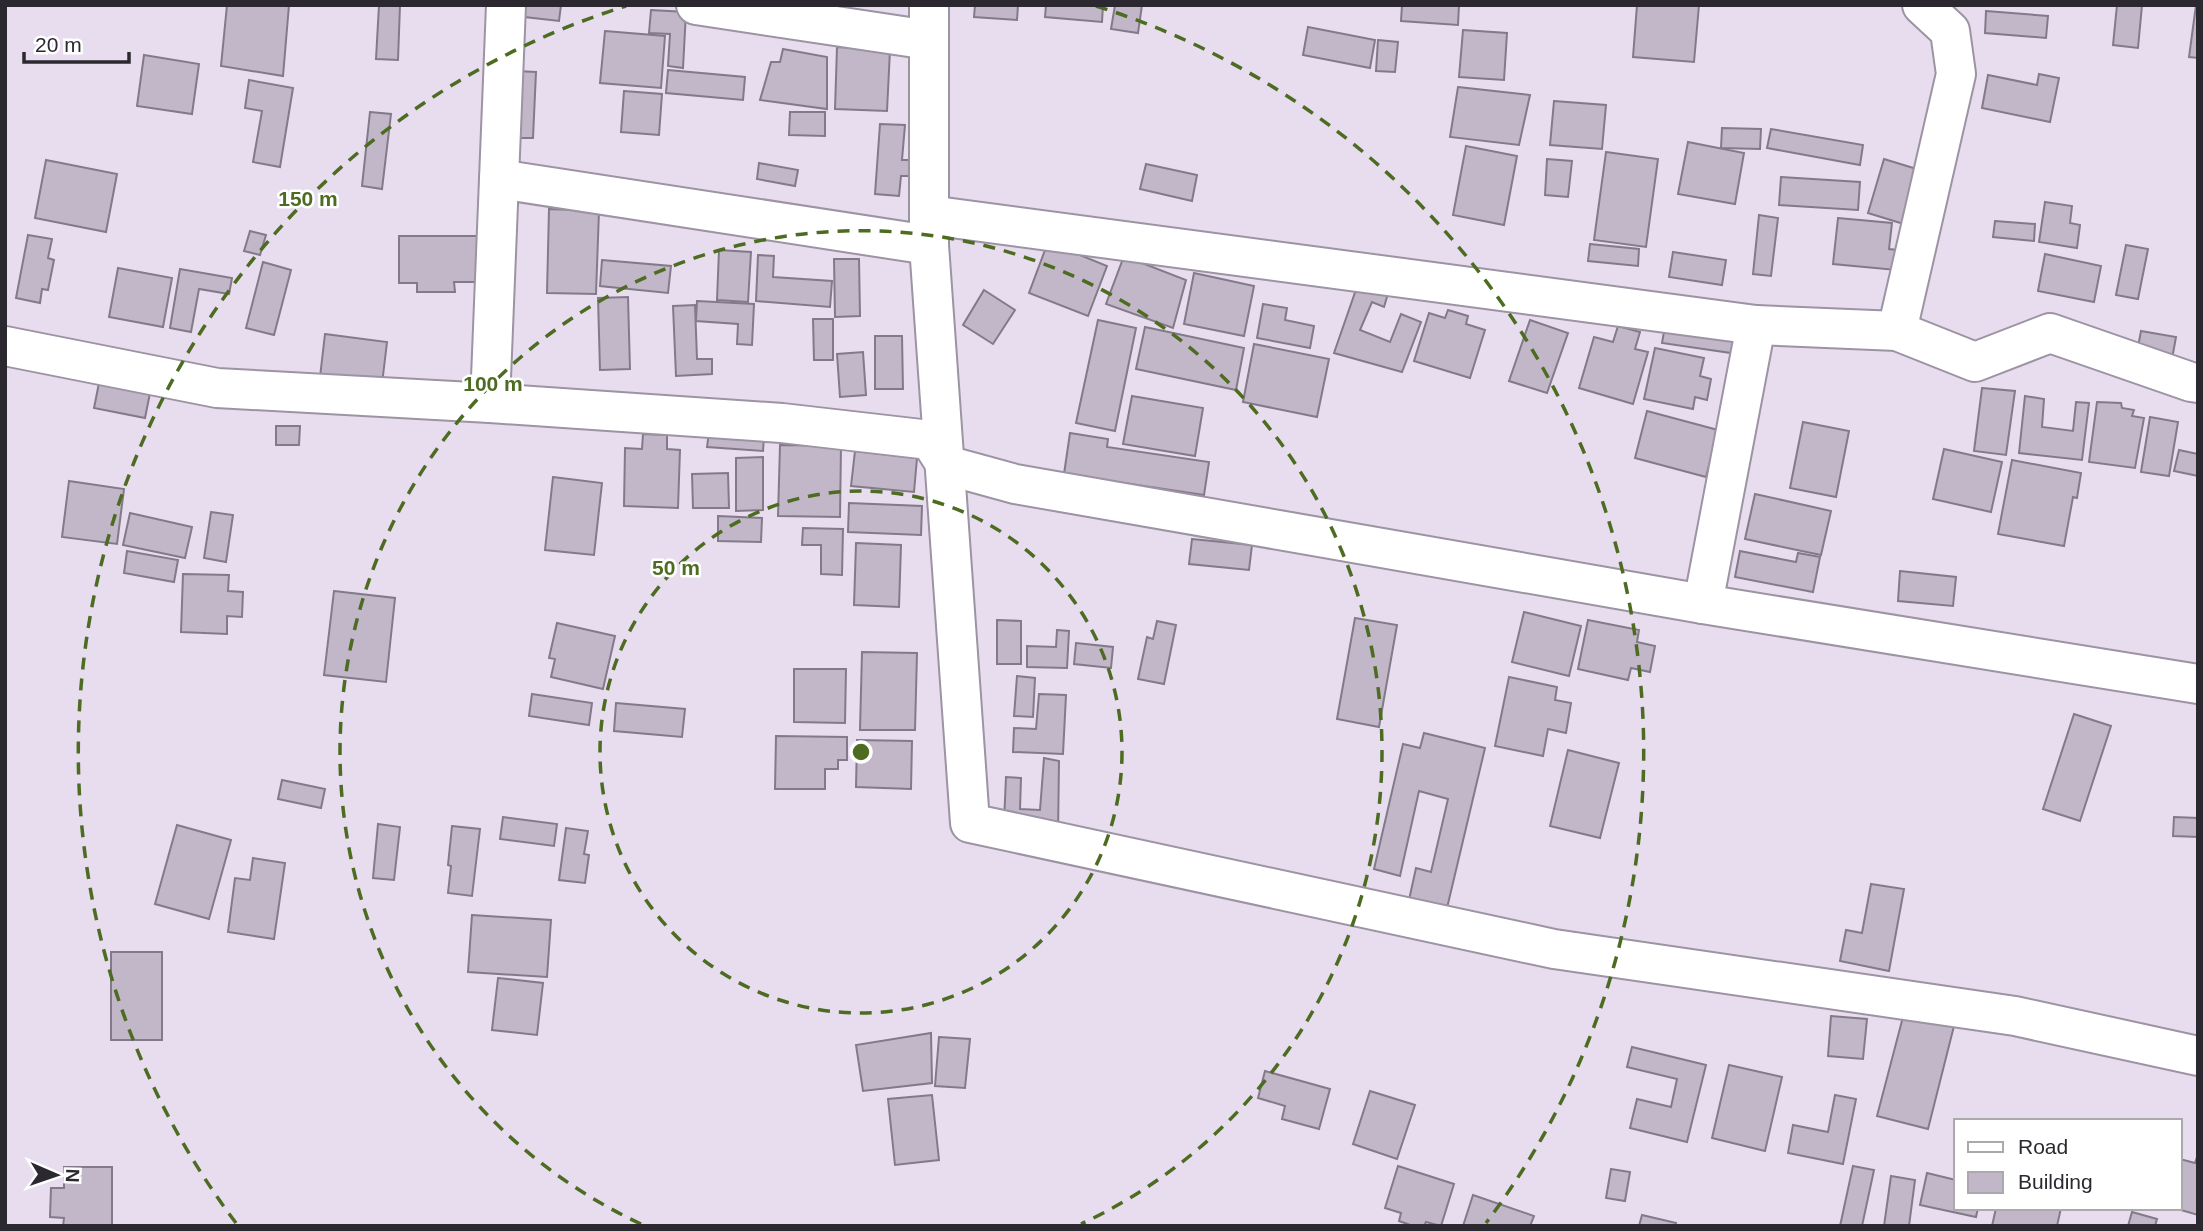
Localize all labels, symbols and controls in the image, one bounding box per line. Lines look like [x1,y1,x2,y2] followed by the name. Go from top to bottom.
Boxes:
[24,21,130,65] scale bar
[35,33,82,56] text: 20 m
[278,187,338,210] text: 150 m
[463,372,523,395] text: 100 m
[652,556,700,579] text: 50 m
[849,740,873,764] centre of rings
[1954,1119,2182,1210] legend
[2018,1135,2068,1158] text: Road
[21,1140,91,1210] north arrow
[62,1168,83,1183] text: N
[2018,1170,2093,1193] text: Building

